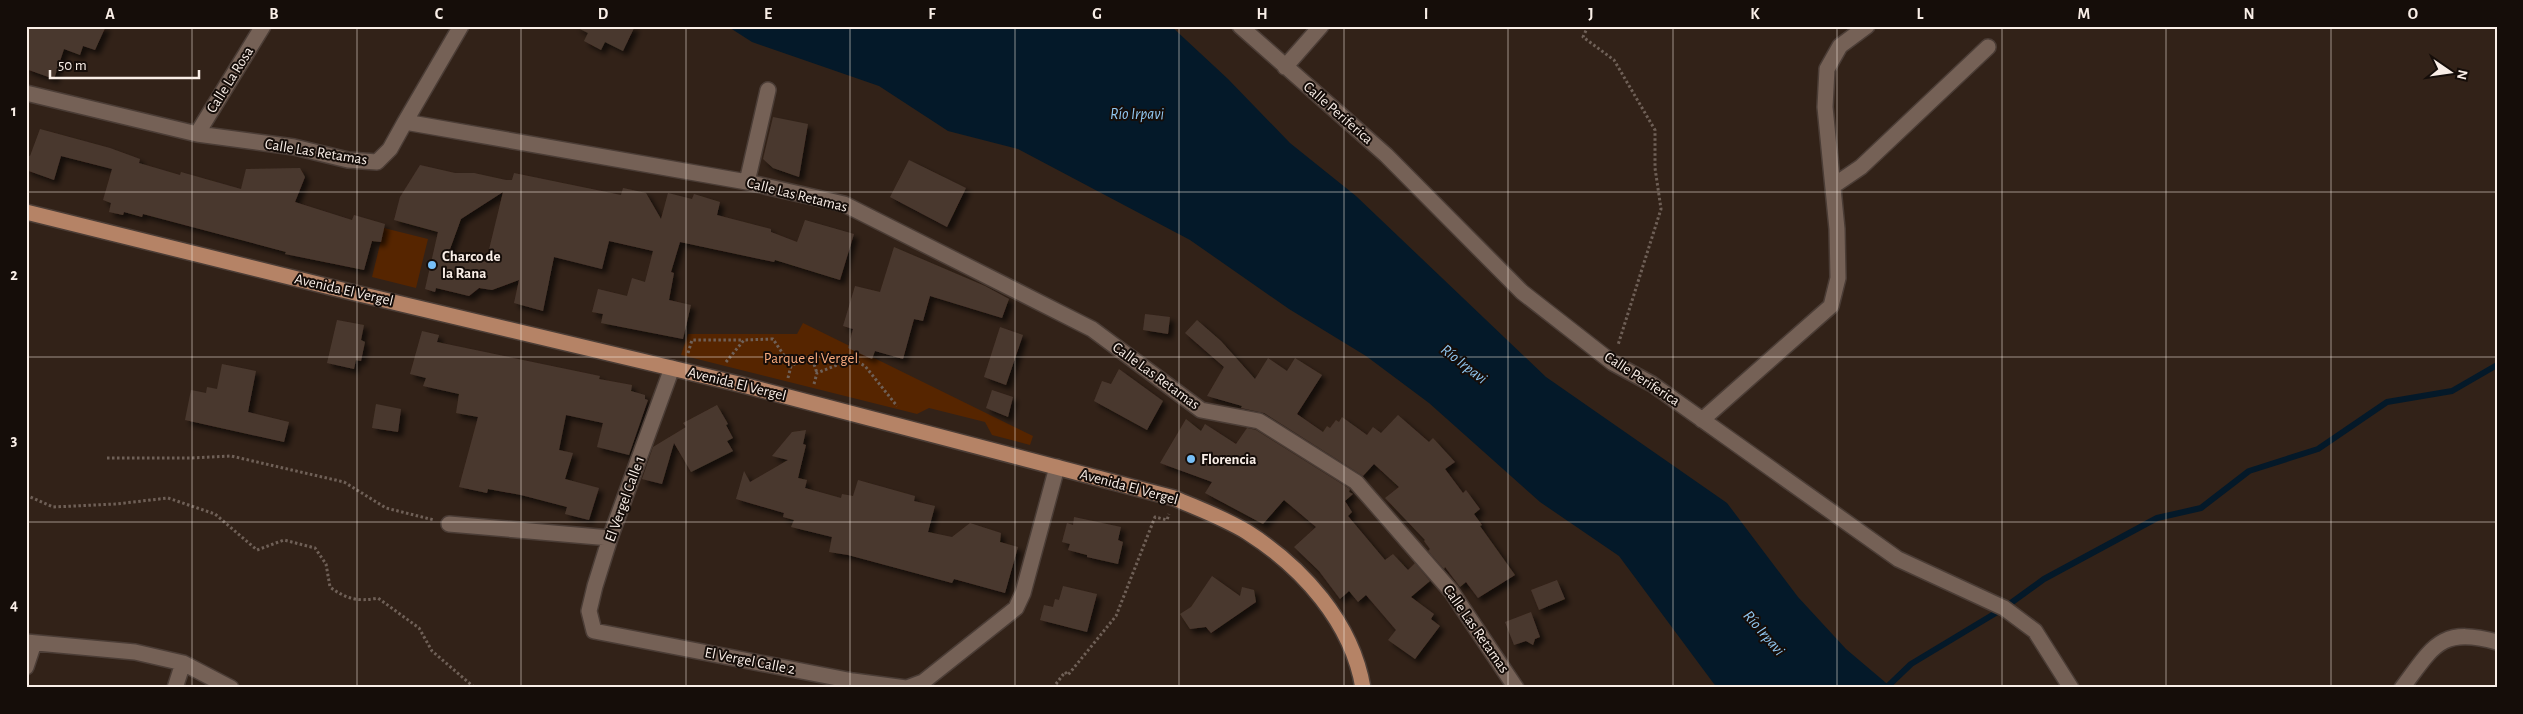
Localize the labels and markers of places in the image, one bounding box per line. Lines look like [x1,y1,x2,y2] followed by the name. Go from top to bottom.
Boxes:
[442,249,501,281] place label: Charco de la Rana
[426,259,438,271] marker: Charco de la Rana
[1201,452,1256,467] place label: Florencia
[1185,453,1197,465] marker: Florencia

